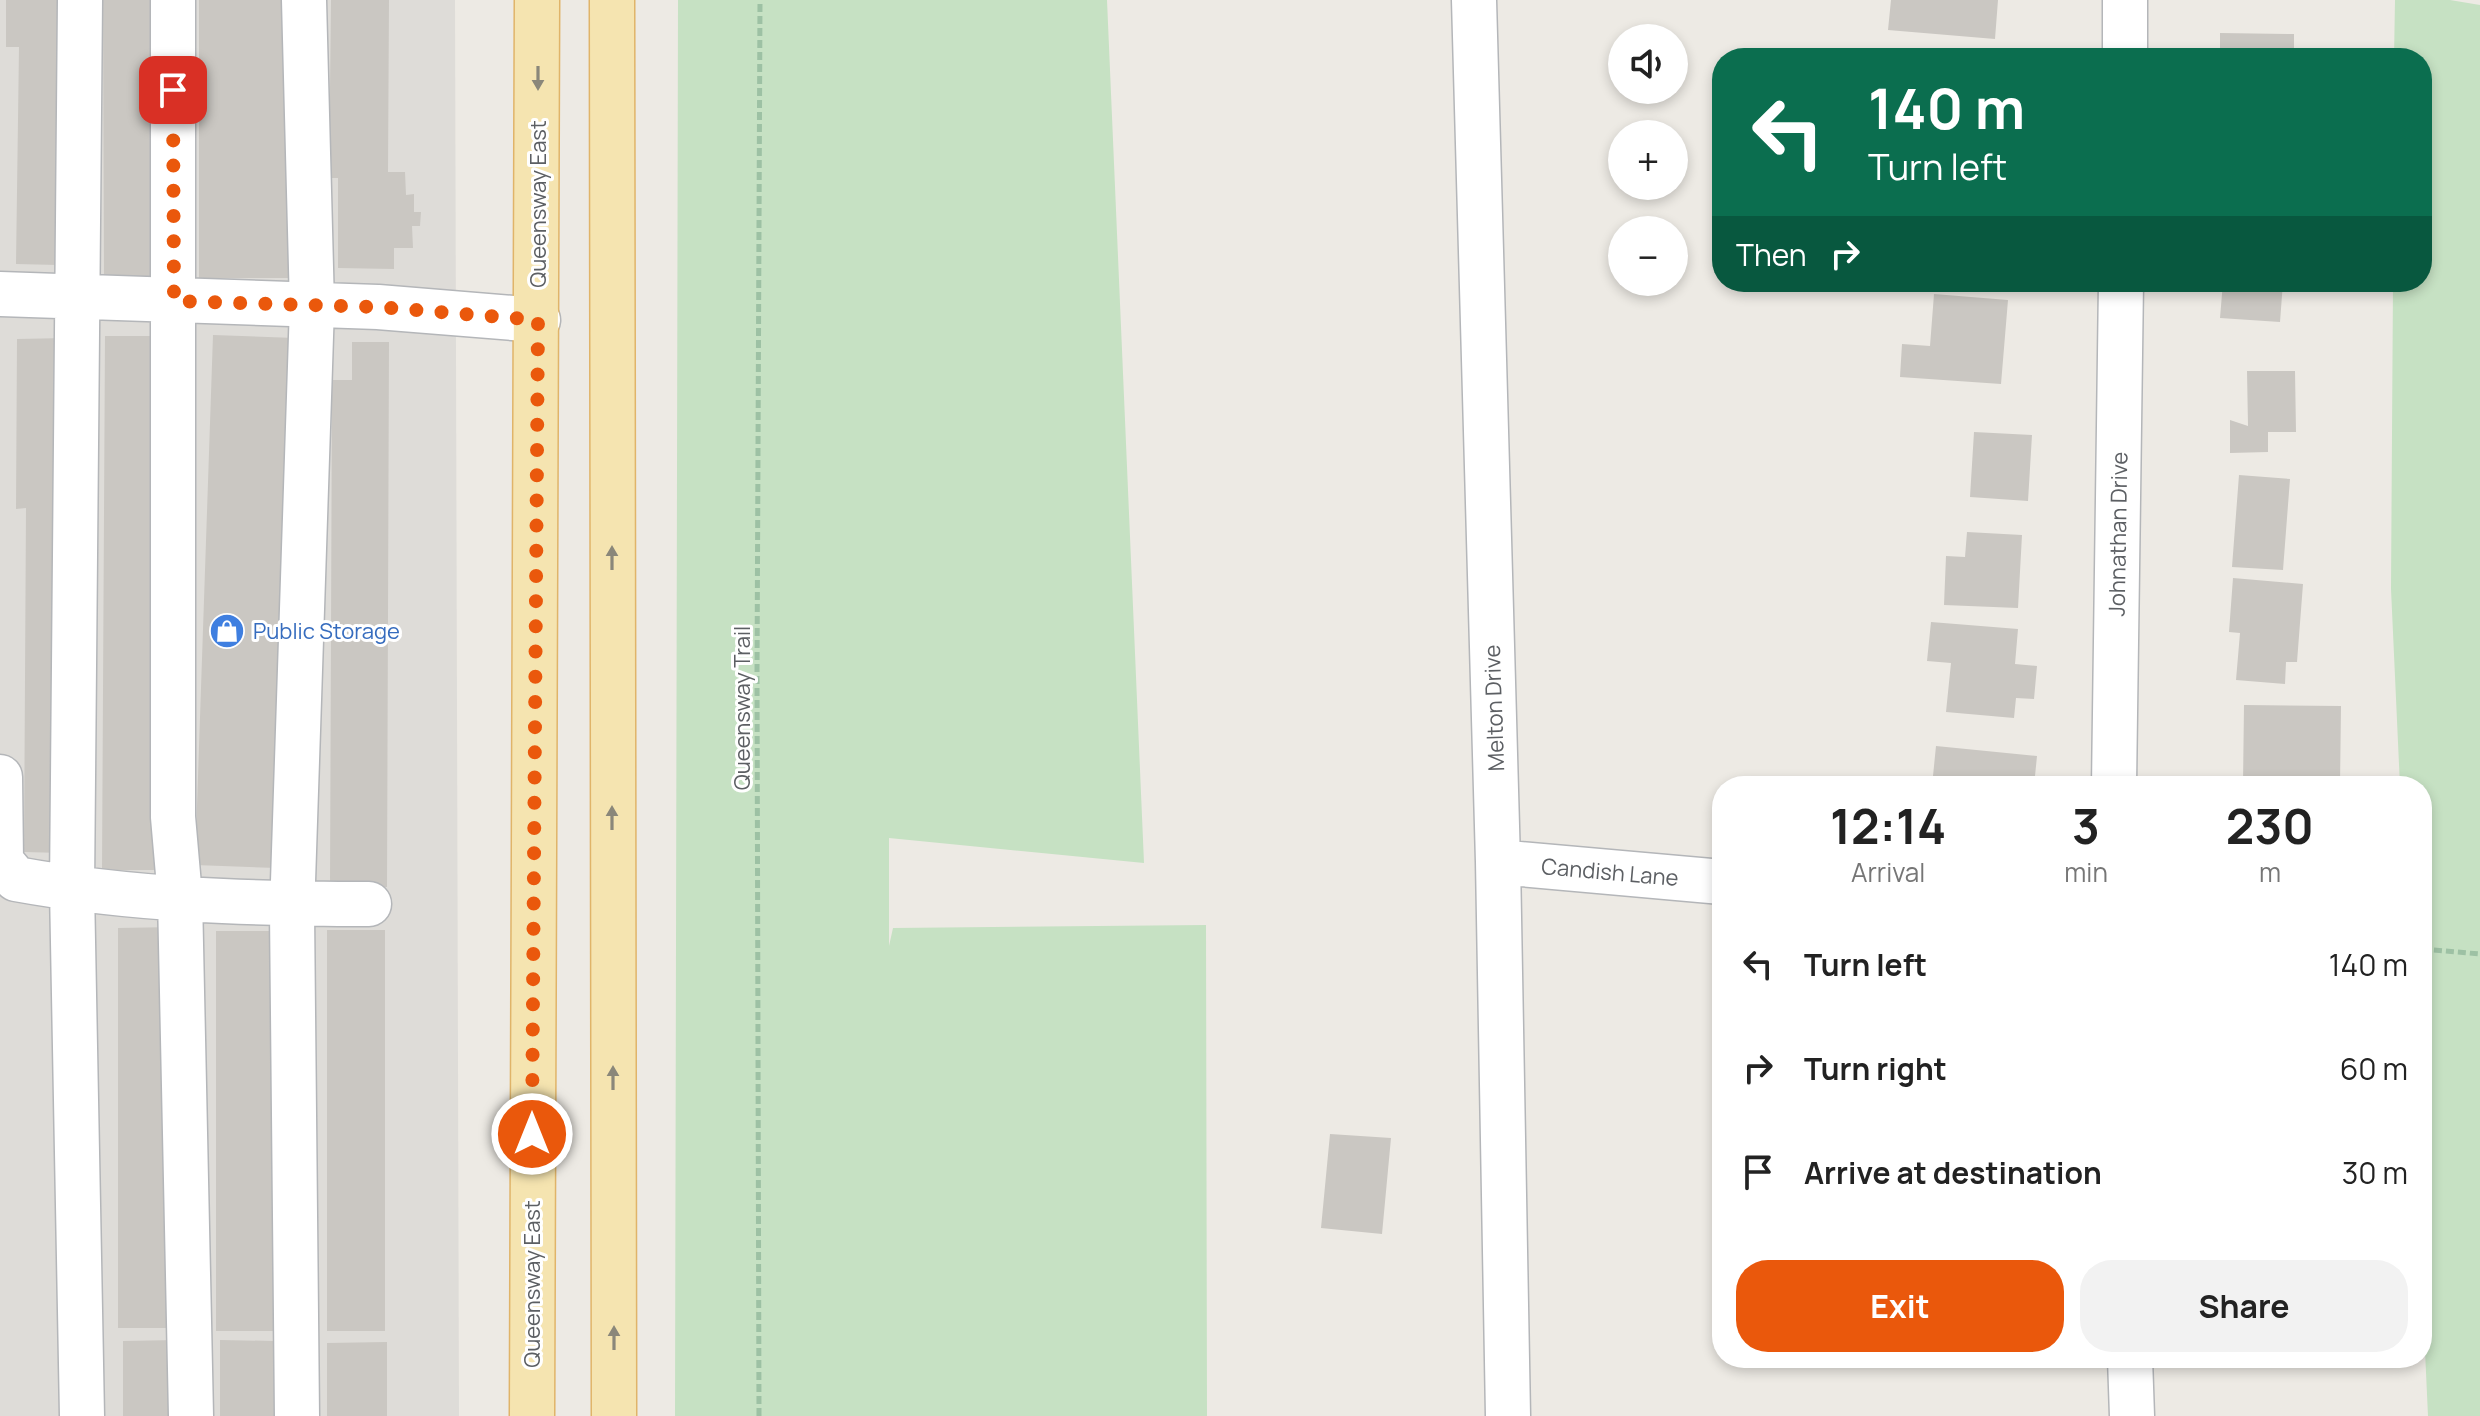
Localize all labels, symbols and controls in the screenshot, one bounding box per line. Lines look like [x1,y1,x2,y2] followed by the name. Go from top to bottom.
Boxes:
[1608,24,1688,296] map controls
[1608,24,1688,104] button: sound
[139,56,207,124] pin
[532,66,544,91] one-way arrow
[151,68,195,112] icon: arrive
[1868,69,2025,146] text: 140 m
[1736,80,1840,184] icon: left
[523,120,553,288] street label: Queensway East
[1608,120,1688,200] button: +
[1868,142,2007,191] text: Turn left
[1608,216,1688,296] button: −
[1823,232,1867,276] icon: right
[1736,234,1807,275] text: Then
[2102,451,2134,617] street label: Johnathan Drive
[606,545,618,570] one-way arrow
[208,612,246,650] shop icon: Public Storage
[253,616,400,646] place label: Public Storage
[727,626,757,790] street label: Queensway Trail
[1477,644,1511,772] street label: Melton Drive
[1830,793,1946,858] text: 12:14
[2072,793,2100,858] text: 3
[2226,793,2314,858] text: 230
[606,805,618,830] one-way arrow
[1540,851,1680,893] street label: Candish Lane
[1851,854,1925,890] text: Arrival
[2064,854,2108,890] text: min
[2259,854,2281,890] text: m
[1736,942,1780,986] icon: left
[1804,944,1927,985] text: Turn left
[2329,944,2408,985] text: 140 m
[1736,1046,1780,1090] icon: right
[1804,1048,1947,1089] text: Turn right
[2340,1048,2408,1089] text: 60 m
[607,1065,619,1090] one-way arrow
[490,1092,574,1176] position arrow
[1736,1150,1780,1194] icon: arrive
[1804,1152,2102,1193] text: Arrive at destination
[2342,1152,2408,1193] text: 30 m
[517,1200,547,1368] street label: Queensway East
[1736,1260,2064,1352] button: Exit
[2080,1260,2408,1352] button: Share
[608,1325,620,1350] one-way arrow

